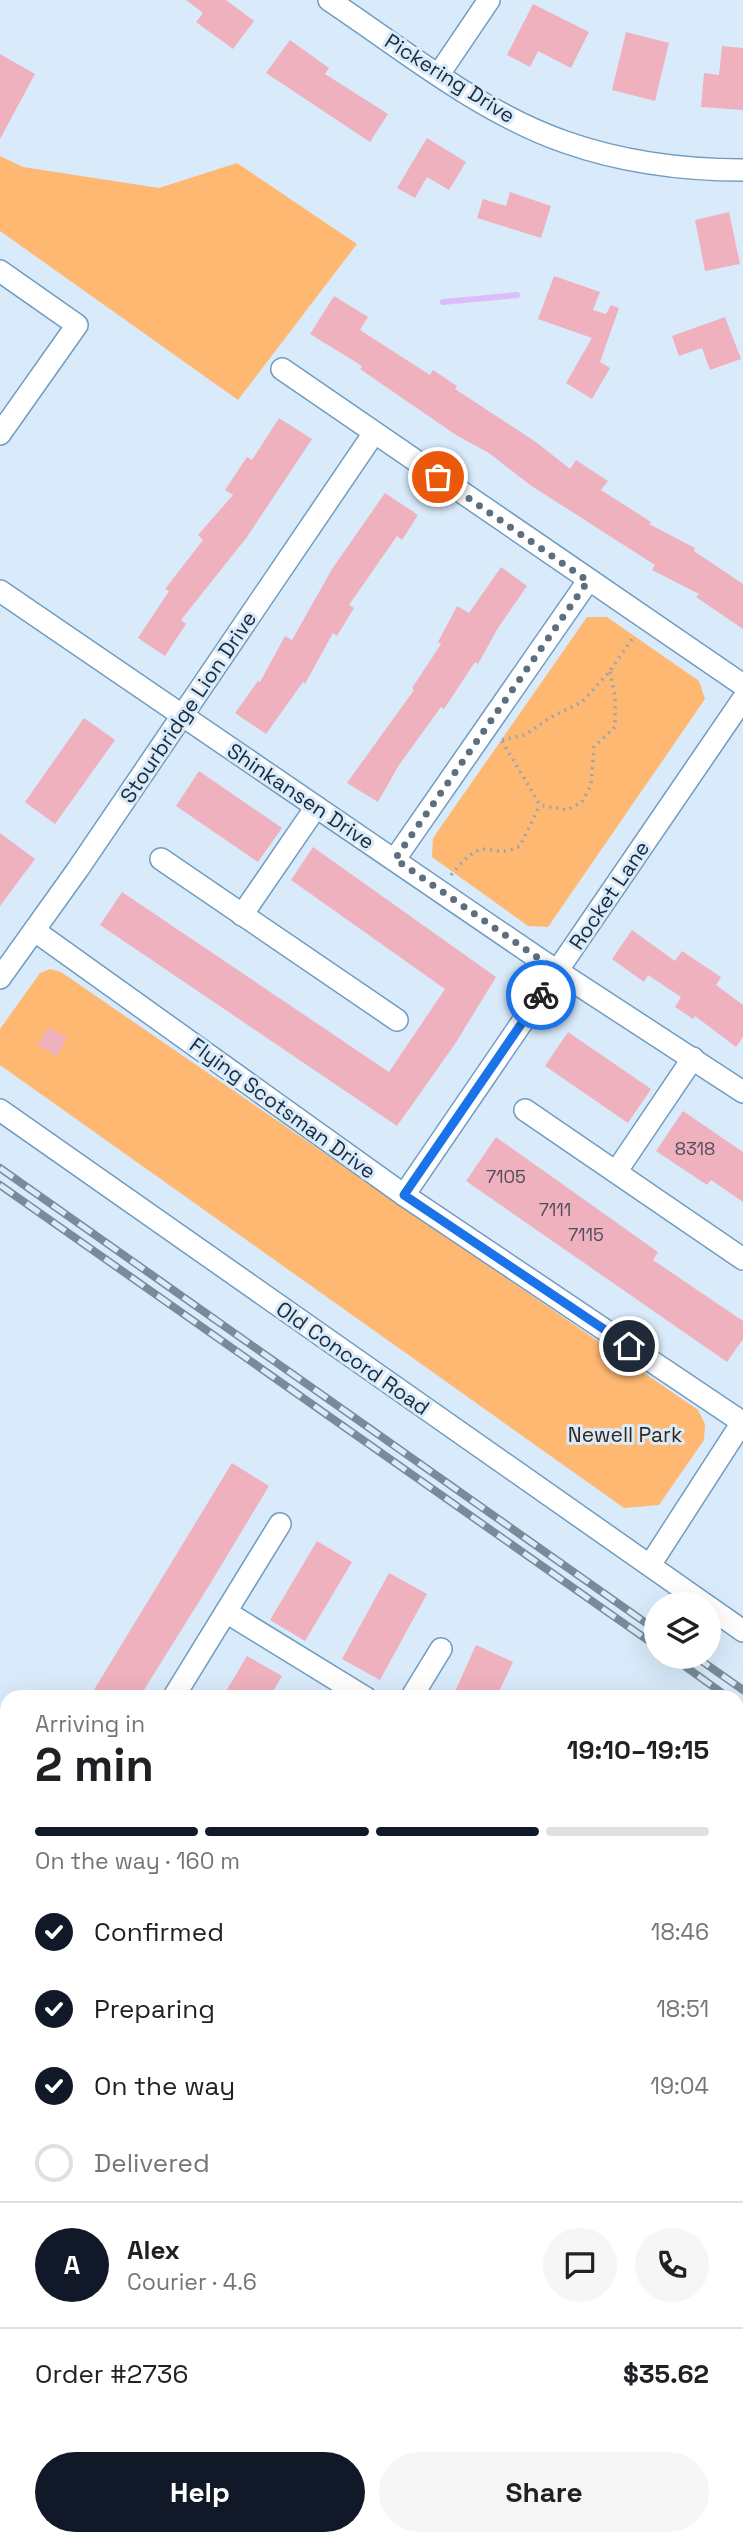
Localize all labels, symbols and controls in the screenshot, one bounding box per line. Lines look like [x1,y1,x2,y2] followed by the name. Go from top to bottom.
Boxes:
[380,27,520,129] street label: Pickering Drive
[408,447,468,507] pin
[419,458,457,496] icon: bag
[114,606,262,808] street label: Stourbridge Lion Drive
[222,737,380,855] street label: Shinkansen Drive
[563,835,655,955] street label: Rocket Lane
[506,960,576,1030] courier
[522,976,560,1014] icon: bike
[185,1031,381,1185] street label: Flying Scotsman Drive
[675,1137,715,1160] house number: 8318
[486,1165,526,1188] house number: 7105
[539,1198,571,1221] house number: 7111
[568,1223,604,1246] house number: 7115
[271,1295,435,1421] street label: Old Concord Road
[599,1316,659,1376] pin
[610,1327,648,1365] icon: home
[568,1421,682,1448] park label: Newell Park
[644,1592,721,1669] map controls
[644,1592,721,1669] button: layers
[35,1709,145,1739] text: Arriving in
[567,1733,709,1767] text: 19:10–19:15
[35,1736,154,1794] text: 2 min
[35,1846,240,1876] text: On the way · 160 m
[35,1913,73,1951] icon: check
[94,1915,224,1949] text: Confirmed
[651,1917,709,1947] text: 18:46
[35,1990,73,2028] icon: check
[94,1992,215,2026] text: Preparing
[656,1994,709,2024] text: 18:51
[35,2067,73,2105] icon: check
[94,2069,235,2103] text: On the way
[650,2071,709,2101] text: 19:04
[94,2146,210,2180] text: Delivered
[543,2228,617,2302] button: chat
[635,2228,709,2302] button: phone
[127,2233,180,2267] text: Alex
[64,2248,80,2282] text: A
[127,2267,257,2297] text: Courier · 4.6
[35,2357,188,2391] text: Order #2736
[623,2357,709,2391] text: $35.62
[35,2452,365,2532] button: Help
[379,2452,709,2532] button: Share

